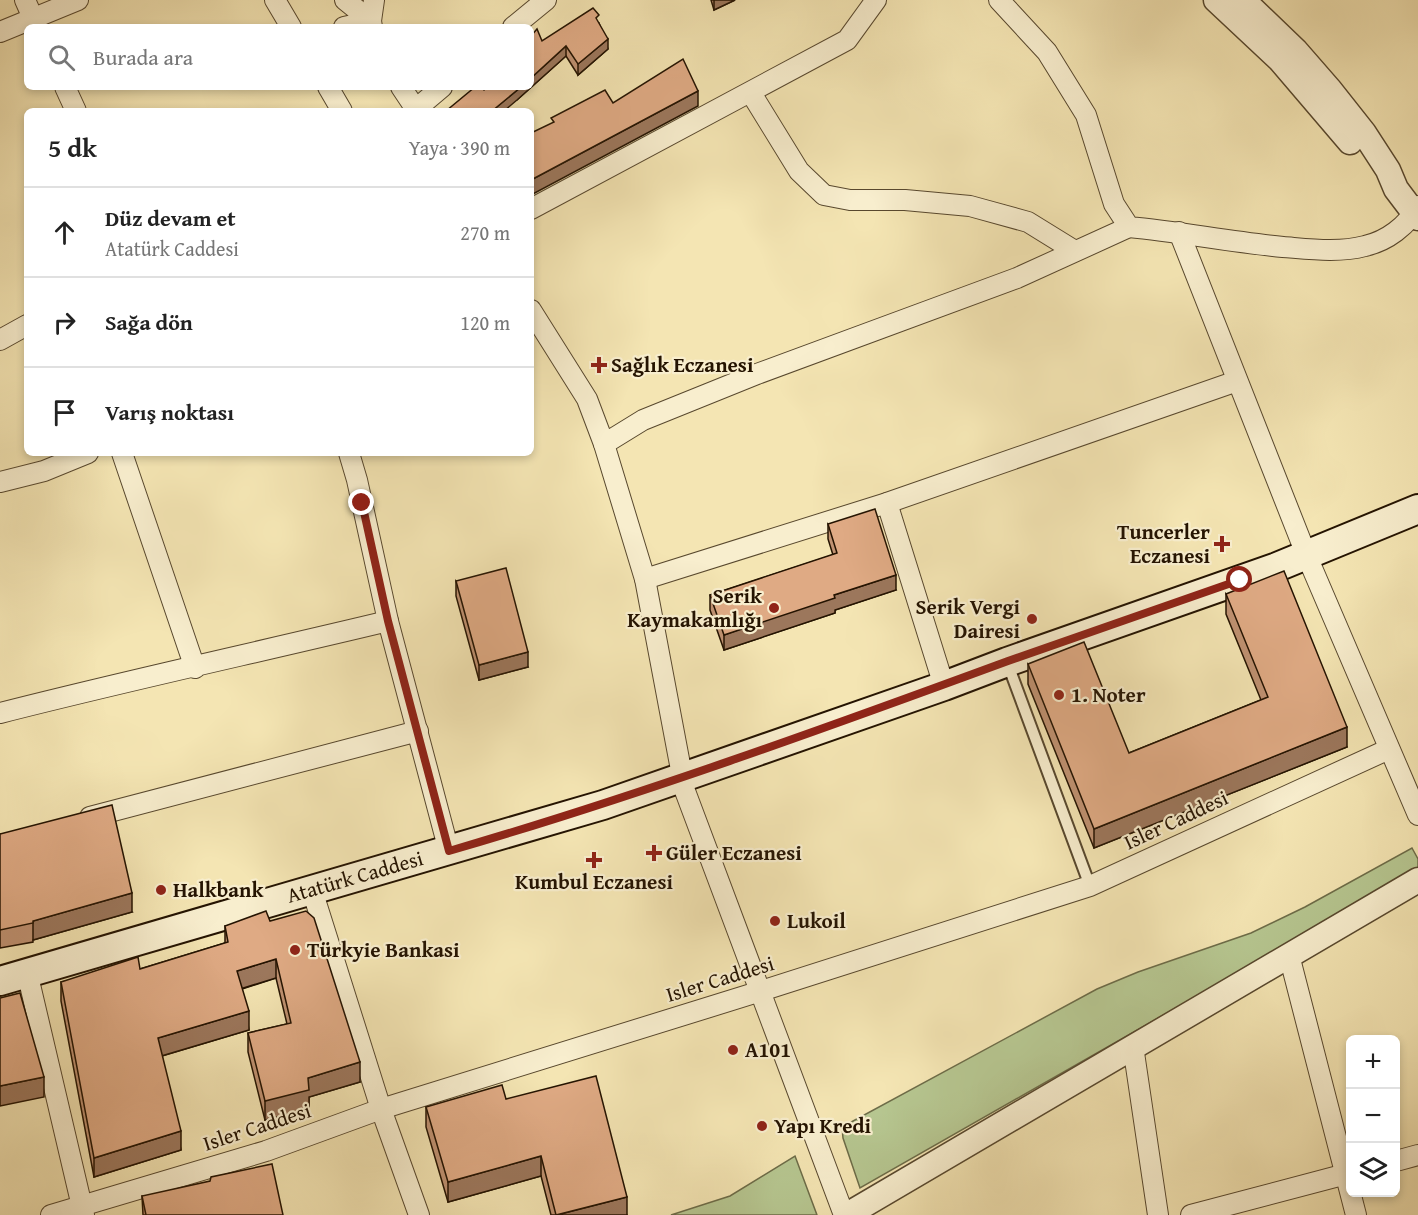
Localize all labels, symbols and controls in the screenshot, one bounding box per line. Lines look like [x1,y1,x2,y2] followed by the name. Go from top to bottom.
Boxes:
[24,24,534,90] search box
[45,41,78,74] icon: search
[93,41,193,73] text: Burada ara
[48,128,97,167] text: 5 dk
[409,133,510,162] text: Yaya · 390 m
[105,202,236,234] text: Düz devam et
[48,216,81,249] icon: ahead
[460,218,510,247] text: 270 m
[105,234,239,263] text: Atatürk Caddesi
[48,306,81,339] icon: right
[105,306,193,338] text: Sağa dön
[460,308,510,337] text: 120 m
[611,349,754,380] place label: Sağlık Eczanesi
[592,358,606,372] marker: Sağlık Eczanesi
[48,396,81,429] icon: arrive
[105,396,234,428] text: Varış noktası
[348,489,374,515] route end
[1117,516,1210,571] place label: Tuncerler Eczanesi
[1215,537,1229,551] marker: Tuncerler Eczanesi
[1226,566,1252,592] route start
[627,580,763,635] place label: Serik Kaymakamlığı
[916,591,1020,646] place label: Serik Vergi Dairesi
[767,601,781,615] marker: Serik Kaymakamlığı
[1025,612,1039,626] marker: Serik Vergi Dairesi
[1071,679,1146,710] place label: 1. Noter
[1052,688,1066,702] marker: 1. Noter
[1119,782,1233,857] street label: Isler Caddesi
[666,837,802,868] place label: Güler Eczanesi
[283,842,427,911] street label: Atatürk Caddesi
[647,846,661,860] marker: Güler Eczanesi
[587,853,601,867] marker: Kumbul Eczanesi
[515,866,673,897] place label: Kumbul Eczanesi
[173,874,264,905] place label: Halkbank
[154,883,168,897] marker: Halkbank
[787,905,846,936] place label: Lukoil
[768,914,782,928] marker: Lukoil
[307,934,460,965] place label: Türkyie Bankasi
[288,943,302,957] marker: Türkyie Bankasi
[662,947,778,1010] street label: Isler Caddesi
[745,1034,791,1065] place label: A101
[1346,1035,1400,1197] map controls
[1346,1035,1400,1089] button: +
[726,1043,740,1057] marker: A101
[1346,1089,1400,1143] button: −
[199,1094,315,1159] street label: Isler Caddesi
[774,1110,872,1141] place label: Yapı Kredi
[755,1119,769,1133] marker: Yapı Kredi
[1346,1143,1400,1197] button: layers

